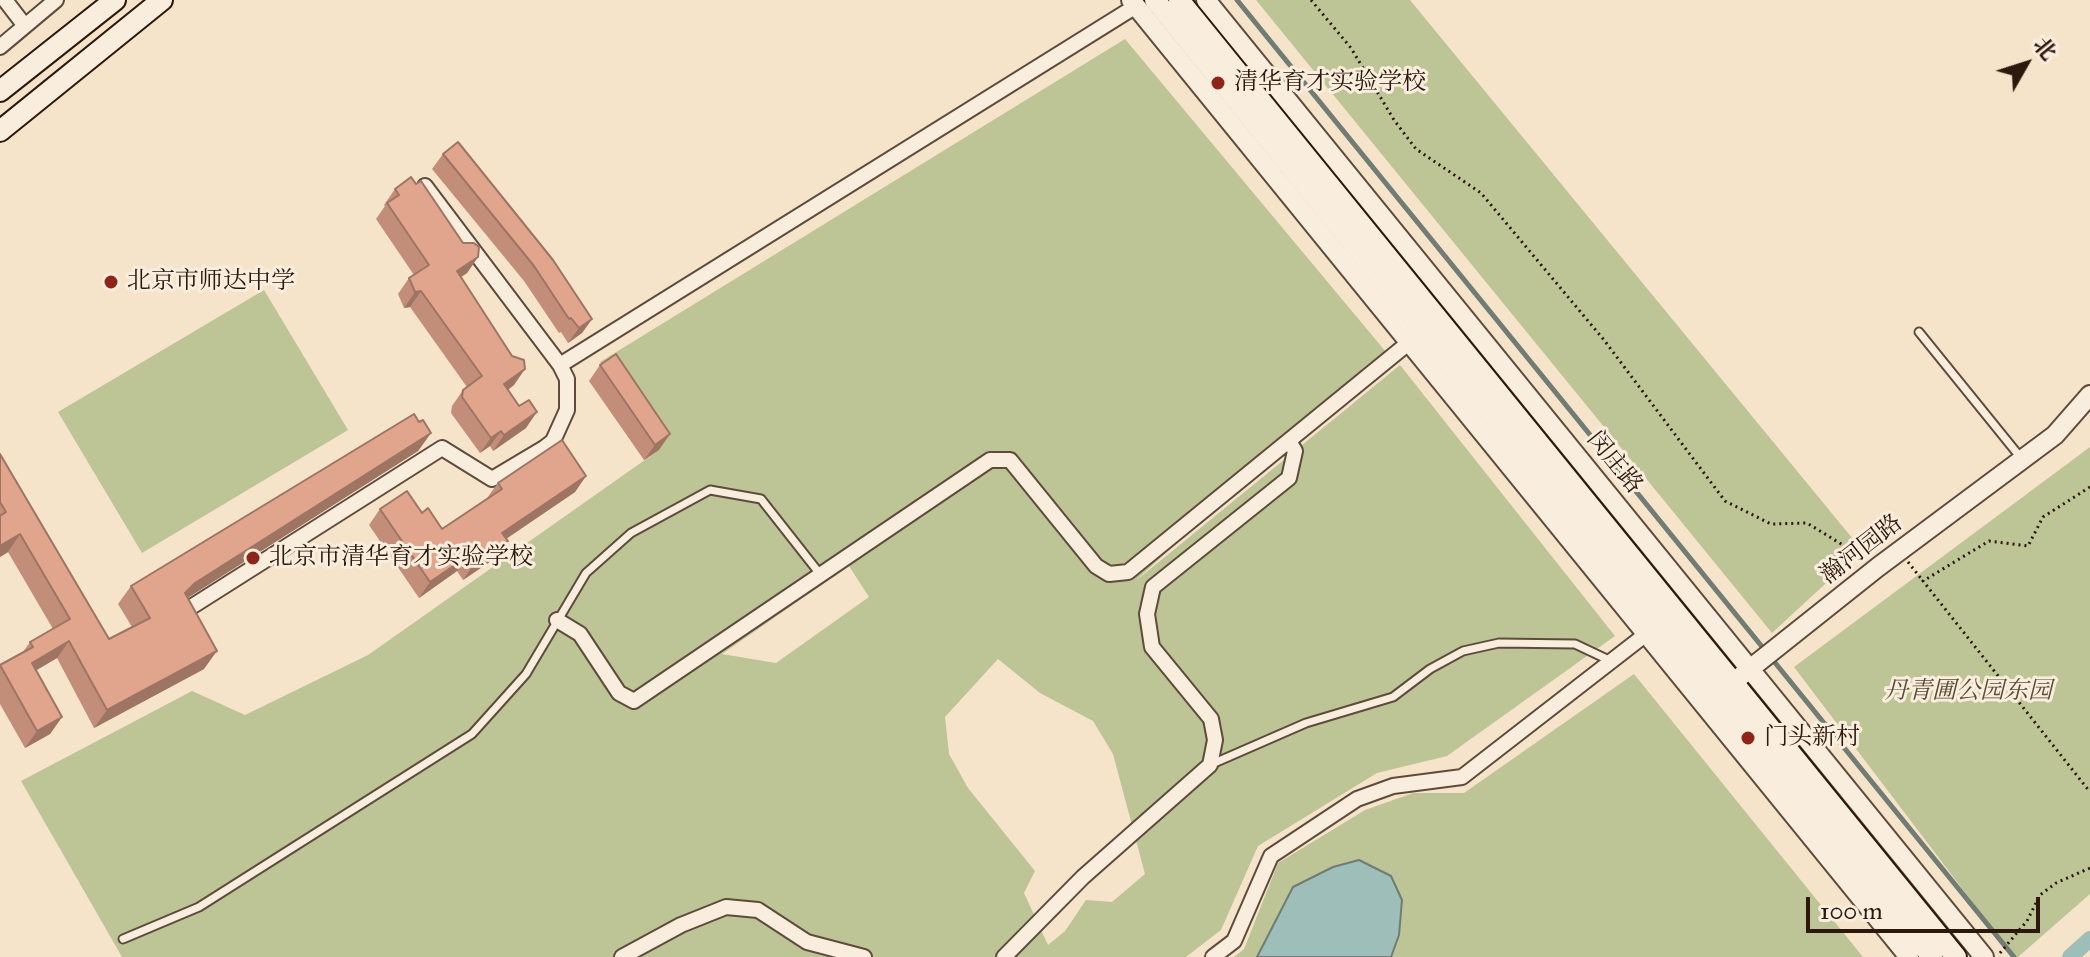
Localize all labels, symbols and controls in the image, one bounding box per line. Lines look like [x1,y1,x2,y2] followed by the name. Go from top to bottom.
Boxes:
[1986,24,2066,104] north arrow
[2028,32,2062,66] text: 北
[1234,69,1426,97] place label: 清华育才实验学校
[1209,74,1227,92] marker: 清华育才实验学校
[127,268,295,296] place label: 北京市师达中学
[102,273,120,291] marker: 北京市师达中学
[1580,426,1648,500] street label: 闵庄路
[1815,509,1909,591] street label: 瀚河园路
[269,544,533,572] place label: 北京市清华育才实验学校
[244,549,262,567] marker: 北京市清华育才实验学校
[1884,678,2052,706] park label: 丹青圃公园东园
[1764,724,1860,752] place label: 门头新村
[1739,729,1757,747] marker: 门头新村
[1810,881,2044,931] scale bar
[1820,896,1883,926] text: 100 m

